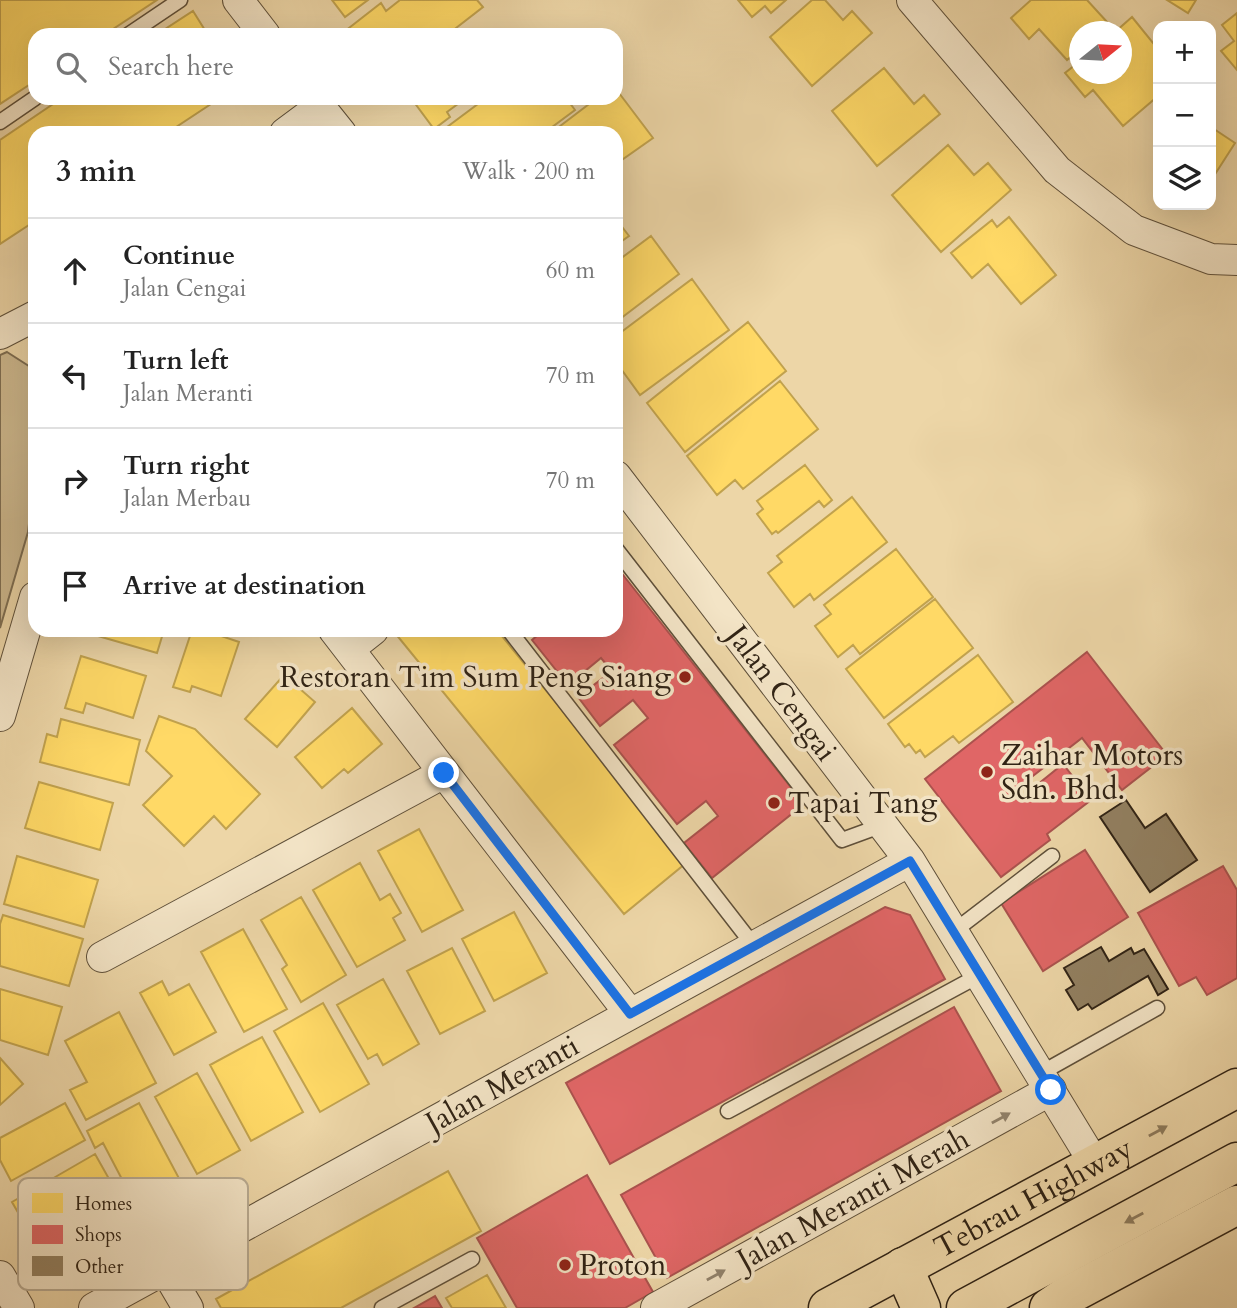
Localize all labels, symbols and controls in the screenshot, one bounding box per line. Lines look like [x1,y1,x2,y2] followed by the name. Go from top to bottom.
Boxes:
[1069,21,1132,84] north arrow
[1153,21,1216,210] map controls
[1153,21,1216,84] button: +
[28,28,623,105] search box
[52,48,90,86] icon: search
[108,49,234,84] text: Search here
[1153,84,1216,147] button: −
[1153,147,1216,210] button: layers
[56,151,136,192] text: 3 min
[462,156,595,187] text: Walk · 200 m
[123,238,235,273] text: Continue
[56,252,94,290] icon: ahead
[546,255,595,286] text: 60 m
[123,273,246,304] text: Jalan Cengai
[123,343,228,378] text: Turn left
[56,357,94,395] icon: left
[546,360,595,391] text: 70 m
[123,378,253,409] text: Jalan Meranti
[123,448,250,483] text: Turn right
[56,462,94,500] icon: right
[546,465,595,496] text: 70 m
[123,483,251,514] text: Jalan Merbau
[56,567,94,605] icon: arrive
[123,568,366,603] text: Arrive at destination
[714,614,846,770] street label: Jalan Cengai
[279,657,671,698] place label: Restoran Tim Sum Peng Siang
[677,669,693,685] marker: Restoran Tim Sum Peng Siang
[1001,735,1183,810] place label: Zaihar Motors Sdn. Bhd.
[428,757,459,788] route end
[979,764,995,780] marker: Zaihar Motors Sdn. Bhd.
[788,783,937,824] place label: Tapai Tang
[766,795,782,811] marker: Tapai Tang
[415,1025,586,1145] street label: Jalan Meranti
[1035,1074,1066,1105] route start
[991,1112,1010,1124] one-way arrow
[726,1118,977,1282] street label: Jalan Meranti Merah
[1148,1125,1168,1137] one-way arrow
[927,1128,1140,1268] street label: Tebrau Highway
[18,1178,248,1290] legend
[75,1191,132,1217] text: Homes
[1124,1212,1144,1224] one-way arrow
[75,1222,122,1248] text: Shops
[579,1245,667,1286] place label: Proton
[75,1254,123,1280] text: Other
[557,1257,573,1273] marker: Proton
[706,1269,725,1281] one-way arrow

